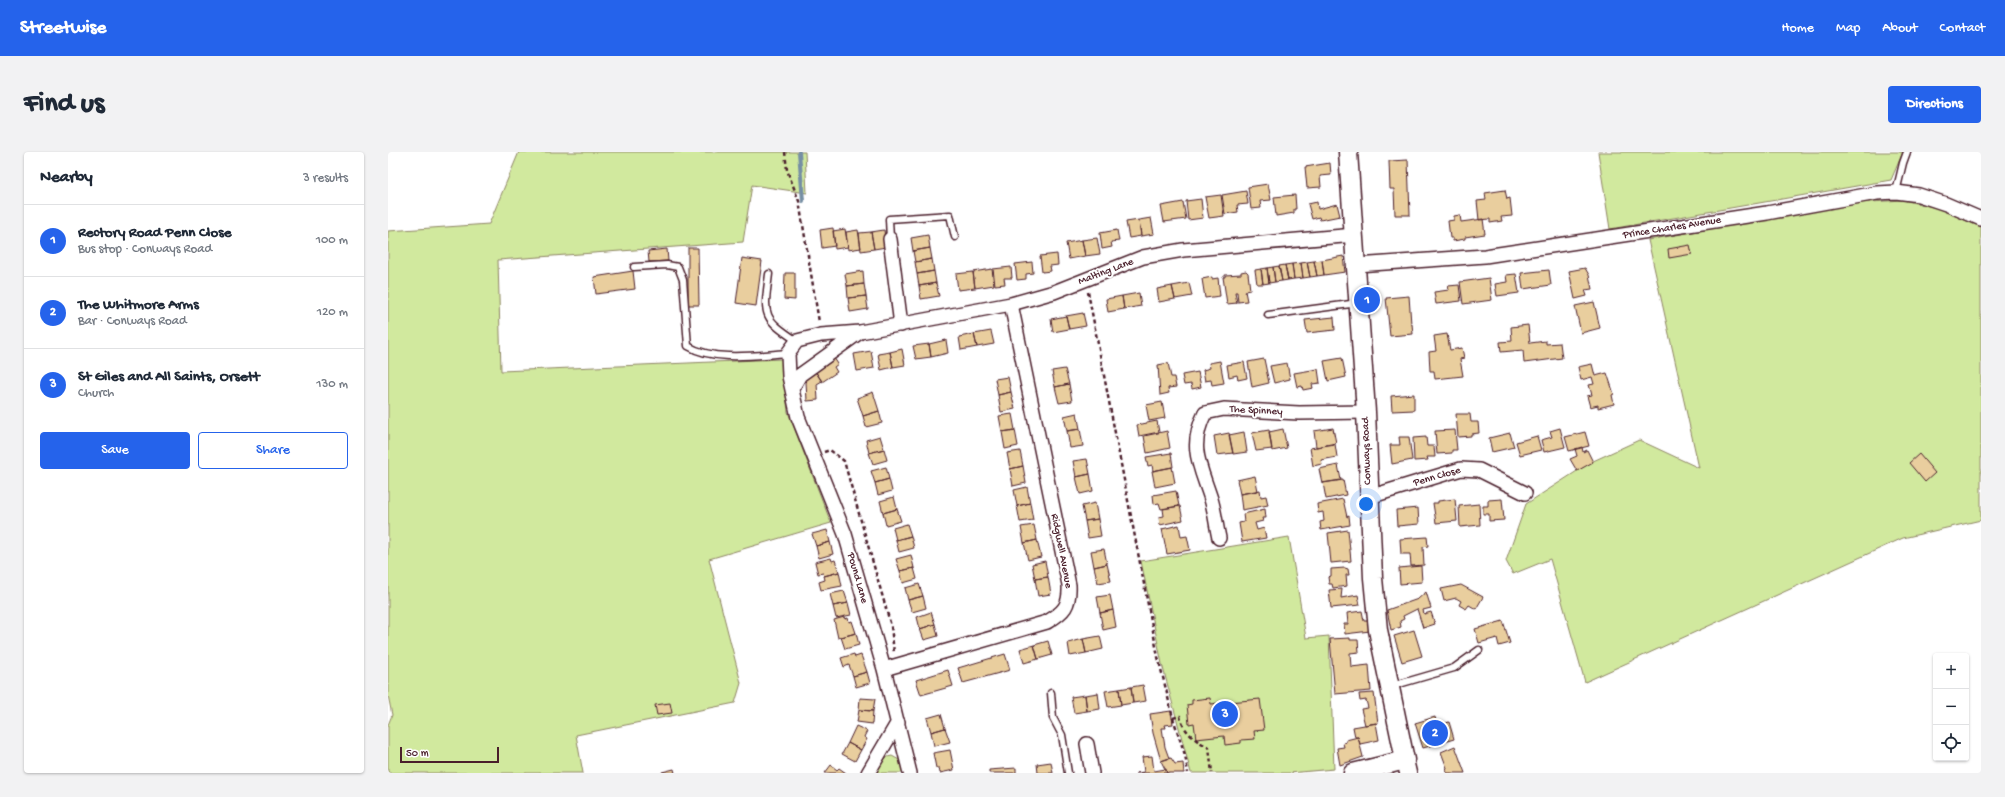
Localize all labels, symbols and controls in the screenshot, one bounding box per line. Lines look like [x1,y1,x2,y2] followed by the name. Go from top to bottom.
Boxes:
[20,17,106,40] text: Streetwise
[1782,20,1814,37] text: Home
[1836,20,1860,37] text: Map
[1882,20,1918,37] text: About
[1940,20,1985,37] text: Contact
[1888,86,1981,123] button: Directions
[24,88,104,121] text: Find us
[40,168,93,188] text: Nearby
[303,171,348,186] text: 3 results
[1621,214,1722,242] street label: Prince Charles Avenue
[78,224,231,242] text: Rectory Road Penn Close
[50,233,56,248] text: 1
[316,233,348,248] text: 100 m
[78,242,212,257] text: Bus stop · Conways Road
[1077,256,1136,288] street label: Malting Lane
[1354,285,1380,315] pin: 1
[78,296,199,314] text: The Whitmore Arms
[50,305,56,320] text: 2
[317,305,348,320] text: 120 m
[78,314,187,329] text: Bar · Conways Road
[78,368,260,386] text: St Giles and All Saints, Orsett
[50,377,56,392] text: 3
[316,377,348,392] text: 130 m
[78,386,114,401] text: Church
[1228,404,1283,418] street label: The Spinney
[1360,415,1374,485] street label: Conways Road
[40,432,190,469] button: Save
[198,432,348,469] button: Share
[1411,464,1462,490] street label: Penn Close
[1356,494,1376,514] your location
[1048,513,1074,590] street label: Ridgwell Avenue
[844,550,870,605] street label: Pound Lane
[1933,653,1969,761] map controls
[1933,653,1969,689] button: +
[1933,689,1969,725] button: −
[1212,699,1238,729] pin: 3
[1422,718,1448,748] pin: 2
[1933,725,1969,761] button: locate
[400,745,499,764] scale bar
[406,748,428,760] text: 50 m

